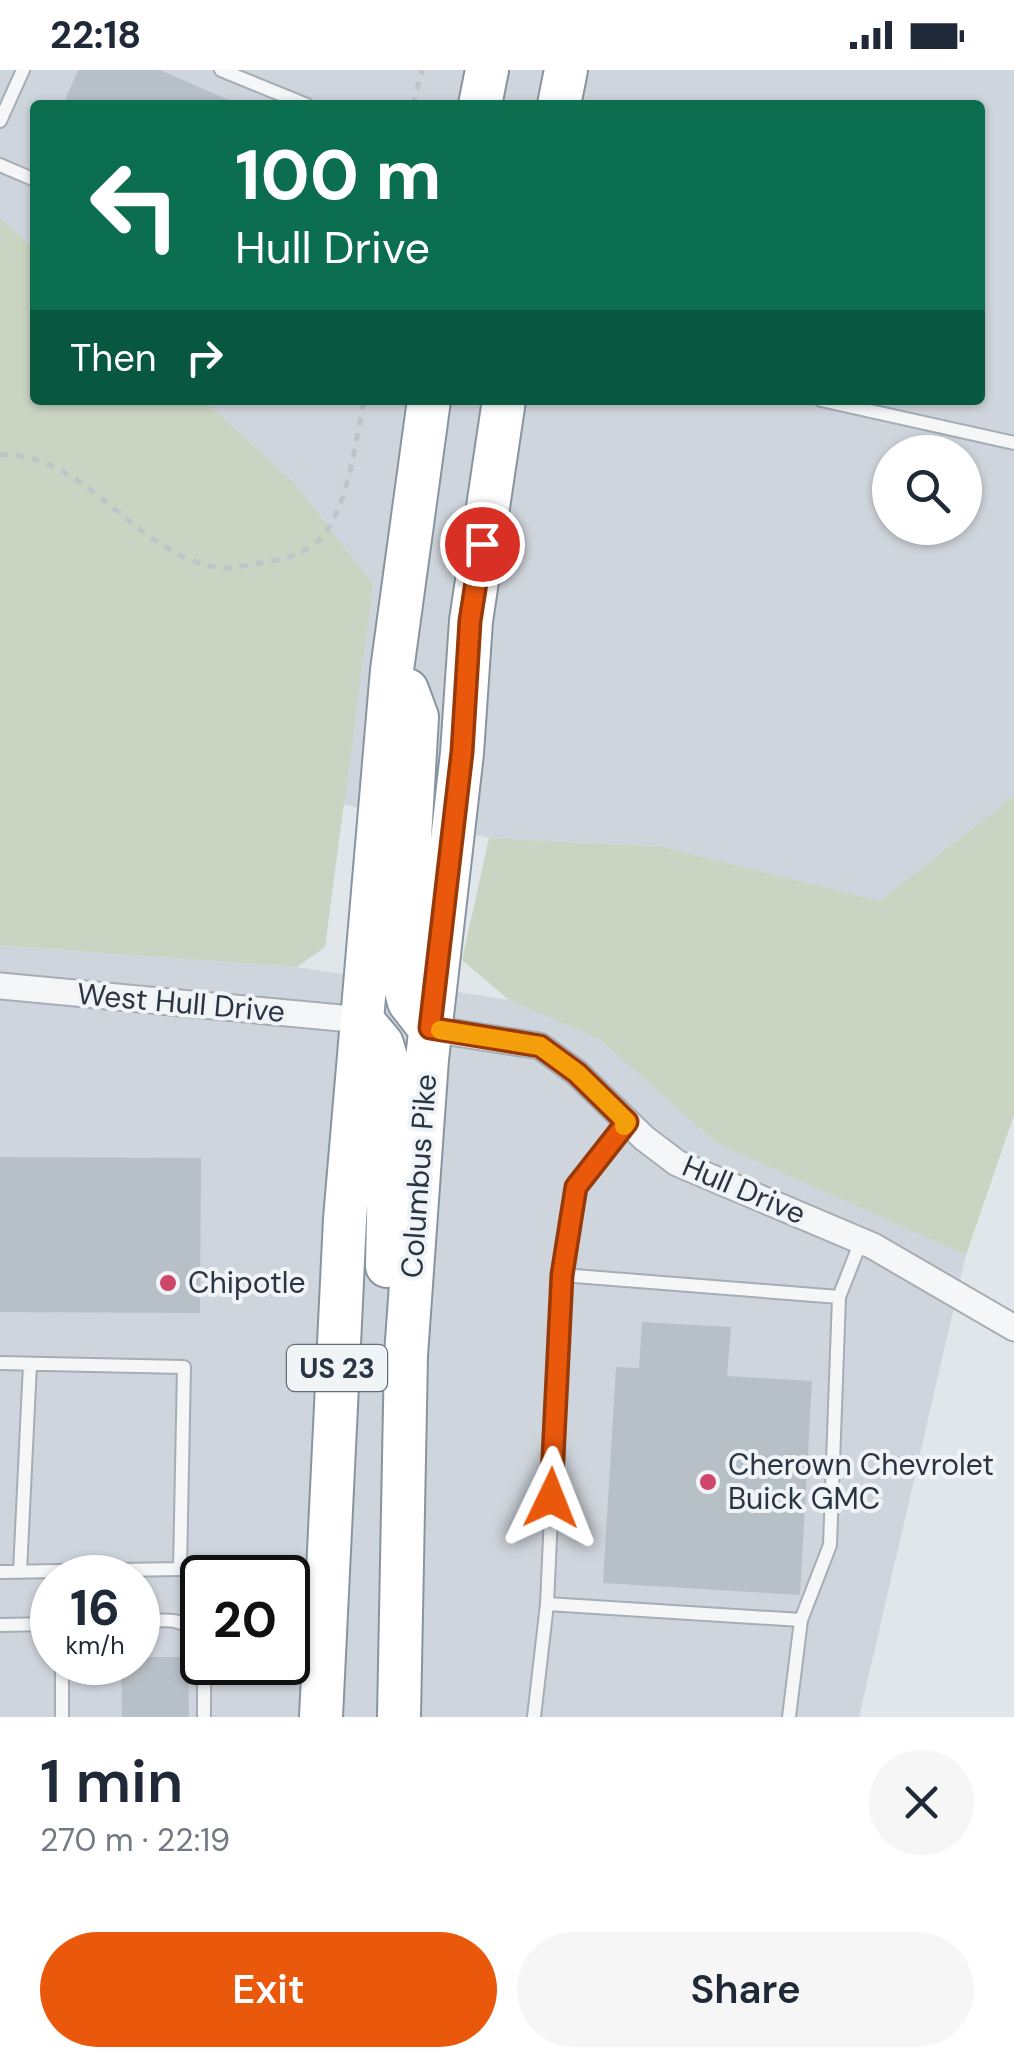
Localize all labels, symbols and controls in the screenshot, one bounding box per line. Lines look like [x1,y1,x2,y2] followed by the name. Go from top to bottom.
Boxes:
[50,10,141,60] text: 22:18
[235,130,441,221] text: 100 m
[70,140,200,270] icon: left
[235,218,430,277] text: Hull Drive
[177,330,232,385] icon: right
[70,333,157,383] text: Then
[872,435,982,545] map controls
[872,435,982,545] button: search
[440,502,525,587] pin
[455,517,510,572] icon: arrive
[75,974,287,1031] street label: West Hull Drive
[392,1073,445,1279] street label: Columbus Pike
[677,1146,812,1233] street label: Hull Drive
[188,1263,305,1302] place label: Chipotle
[157,1272,179,1294] marker: Chipotle
[287,1345,387,1391] road number: US 23
[728,1445,994,1518] place label: Cherown Chevrolet Buick GMC
[499,1446,603,1550] position arrow
[697,1471,719,1493] marker: Cherown Chevrolet Buick GMC
[180,1555,310,1685] speed limit sign: 20
[70,1575,120,1641] text: 16
[65,1629,125,1662] text: km/h
[40,1742,183,1821] text: 1 min
[869,1750,974,1855] button: close
[40,1819,230,1861] text: 270 m · 22:19
[40,1932,497,2047] button: Exit
[517,1932,974,2047] button: Share

